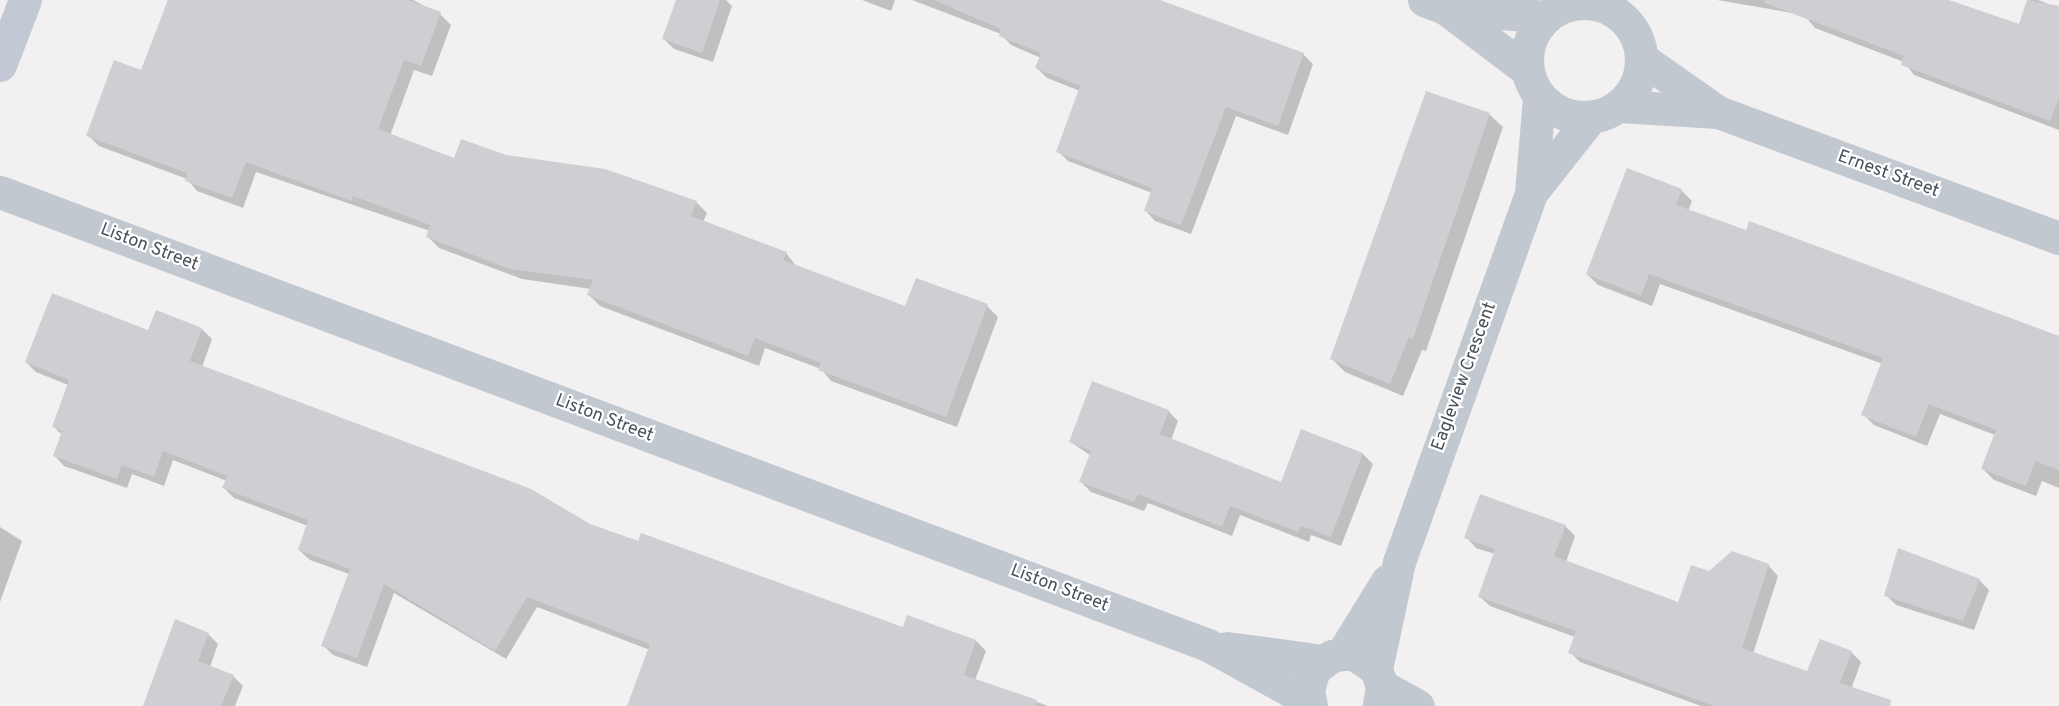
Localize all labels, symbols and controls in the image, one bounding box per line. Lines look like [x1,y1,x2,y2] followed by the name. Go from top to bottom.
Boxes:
[1834,147,1942,203] street label: Ernest Street
[97,219,201,277] street label: Liston Street
[1428,300,1502,454] street label: Eagleview Crescent
[552,390,656,448] street label: Liston Street
[1007,560,1111,618] street label: Liston Street

